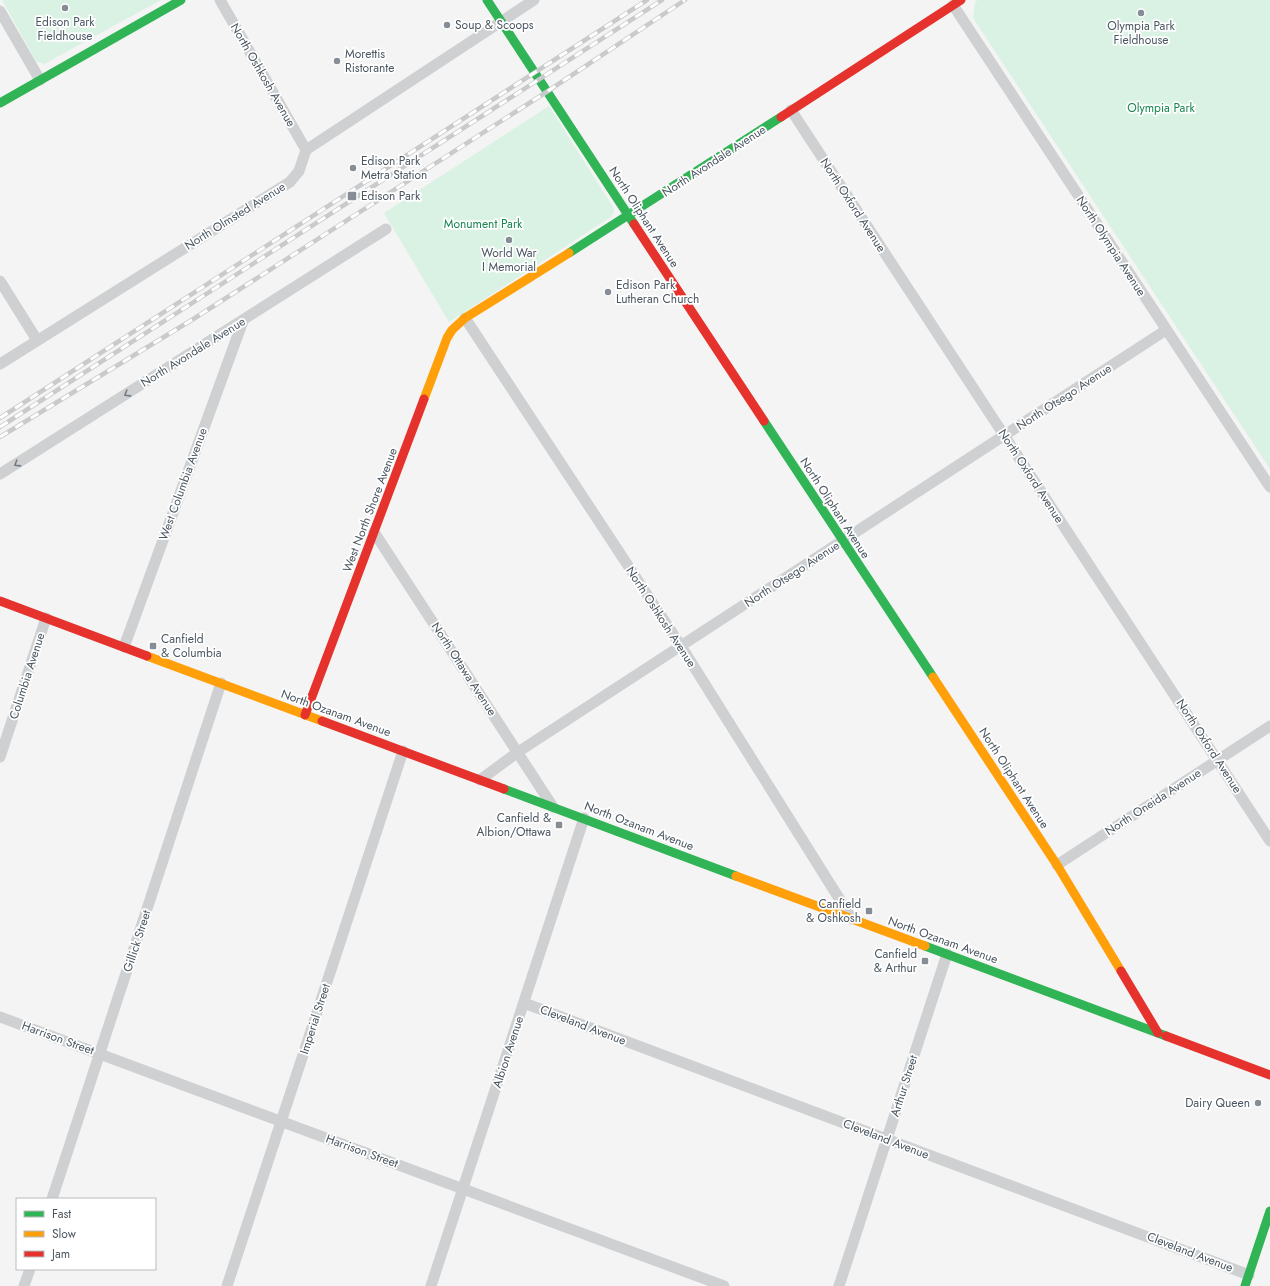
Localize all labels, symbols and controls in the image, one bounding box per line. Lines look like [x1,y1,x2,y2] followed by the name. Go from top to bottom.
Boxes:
[60,3,70,13] marker: Edison Park Fieldhouse
[1136,8,1146,18] marker: Olympia Park Fieldhouse
[35,13,95,45] place label: Edison Park Fieldhouse
[455,16,534,34] place label: Soup & Scoops
[1107,17,1176,49] place label: Olympia Park Fieldhouse
[226,20,300,130] street label: North Oshkosh Avenue
[442,20,452,30] marker: Soup & Scoops
[345,45,394,77] place label: Morettis Ristorante
[332,56,342,66] marker: Morettis Ristorante
[1127,99,1196,117] park label: Olympia Park
[659,121,769,201] street label: North Avondale Avenue
[361,152,427,184] place label: Edison Park Metra Station
[816,154,890,256] street label: North Oxford Avenue
[348,163,358,173] marker: Edison Park Metra Station
[605,163,683,271] street label: North Oliphant Avenue
[181,178,289,254] street label: North Olmsted Avenue
[361,187,421,205] place label: Edison Park
[346,190,358,202] marker: Edison Park
[1072,192,1150,300] street label: North Olympia Avenue
[444,215,523,233] park label: Monument Park
[504,235,514,245] marker: World War I Memorial
[481,244,538,276] place label: World War I Memorial
[616,276,699,308] place label: Edison Park Lutheran Church
[603,287,613,297] marker: Edison Park Lutheran Church
[137,312,249,392] street label: North Avondale Avenue
[1013,359,1115,435] street label: North Otsego Avenue
[124,390,131,397] one-way arrow
[154,425,212,543] street label: West Columbia Avenue
[994,425,1068,527] street label: North Oxford Avenue
[338,445,402,575] street label: West North Shore Avenue
[796,454,874,562] street label: North Oliphant Avenue
[14,459,21,466] one-way arrow
[741,536,843,612] street label: North Otsego Avenue
[622,563,700,671] street label: North Oshkosh Avenue
[427,619,501,719] street label: North Ottawa Avenue
[5,630,49,722] street label: Columbia Avenue
[161,630,222,662] place label: Canfield & Columbia
[148,641,158,651] marker: Canfield & Columbia
[278,685,394,741] street label: North Ozanam Avenue
[1172,695,1246,797] street label: North Oxford Avenue
[975,724,1053,832] street label: North Oliphant Avenue
[1101,764,1205,840] street label: North Oneida Avenue
[582,797,696,855] street label: North Ozanam Avenue
[477,809,551,841] place label: Canfield & Albion/Ottawa
[554,820,564,830] marker: Canfield & Albion/Ottawa
[806,895,861,927] place label: Canfield & Oshkosh
[864,906,874,916] marker: Canfield & Oshkosh
[119,908,156,974] street label: Gillick Street
[885,912,1001,968] street label: North Ozanam Avenue
[874,945,918,977] place label: Canfield & Arthur
[920,956,930,966] marker: Canfield & Arthur
[295,981,335,1057] street label: Imperial Street
[537,1000,629,1050] street label: Cleveland Avenue
[488,1014,528,1090] street label: Albion Avenue
[19,1017,97,1059] street label: Harrison Street
[886,1053,922,1119] street label: Arthur Street
[1185,1094,1250,1112] place label: Dairy Queen
[1253,1098,1263,1108] marker: Dairy Queen
[840,1114,932,1164] street label: Cleveland Avenue
[323,1130,401,1172] street label: Harrison Street
[16,1198,156,1270] legend
[52,1205,71,1223] text: Fast
[52,1225,77,1243] text: Slow
[1144,1227,1236,1277] street label: Cleveland Avenue
[50,1245,70,1263] text: Jam

